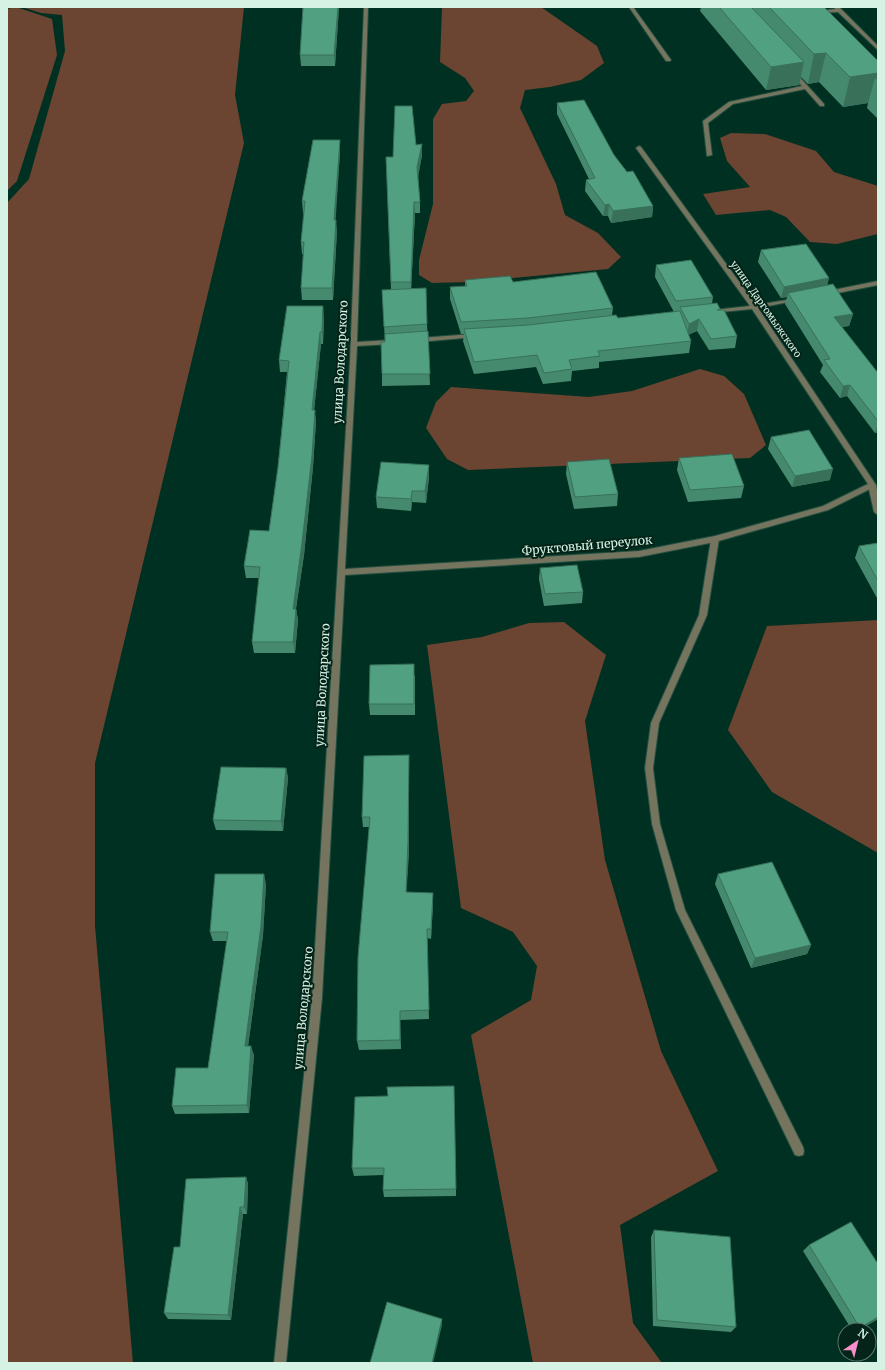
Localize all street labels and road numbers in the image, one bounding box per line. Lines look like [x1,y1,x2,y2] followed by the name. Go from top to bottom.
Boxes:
[728,258,805,360] street label: улица Даргомыжского
[329,300,351,424] street label: улица Володарского
[521,532,653,558] street label: Фруктовый переулок
[311,623,333,747] street label: улица Володарского
[290,946,316,1070] street label: улица Володарского

